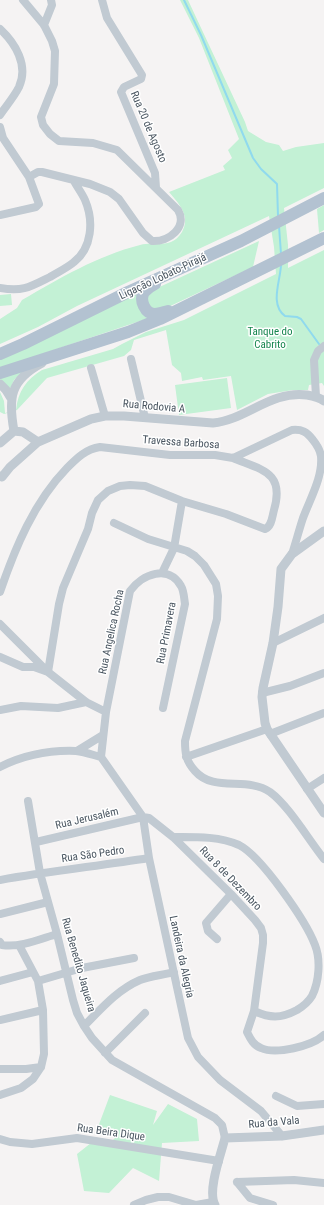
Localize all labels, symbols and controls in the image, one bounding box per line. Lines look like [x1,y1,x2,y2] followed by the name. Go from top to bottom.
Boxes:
[127,89,169,165] street label: Rua 20 de Agosto
[117,251,209,303] street label: Ligação Lobato-Pirajá
[247,325,293,351] park label: Tanque do Cabrito
[122,398,186,416] street label: Rua Rodovia A
[142,434,220,452] street label: Travessa Barbosa
[97,588,127,676] street label: Rua Angelica Rocha
[155,601,179,665] street label: Rua Primavera
[54,805,120,833] street label: Rua Jerusalém
[61,844,125,866] street label: Rua São Pedro
[196,844,264,914] street label: Rua 8 de Dezembro
[166,915,196,999] street label: Landeira da Alegria
[58,916,98,1014] street label: Rua Benedito Jaqueira
[248,1114,300,1132] street label: Rua da Vala
[76,1122,146,1144] street label: Rua Beira Dique

